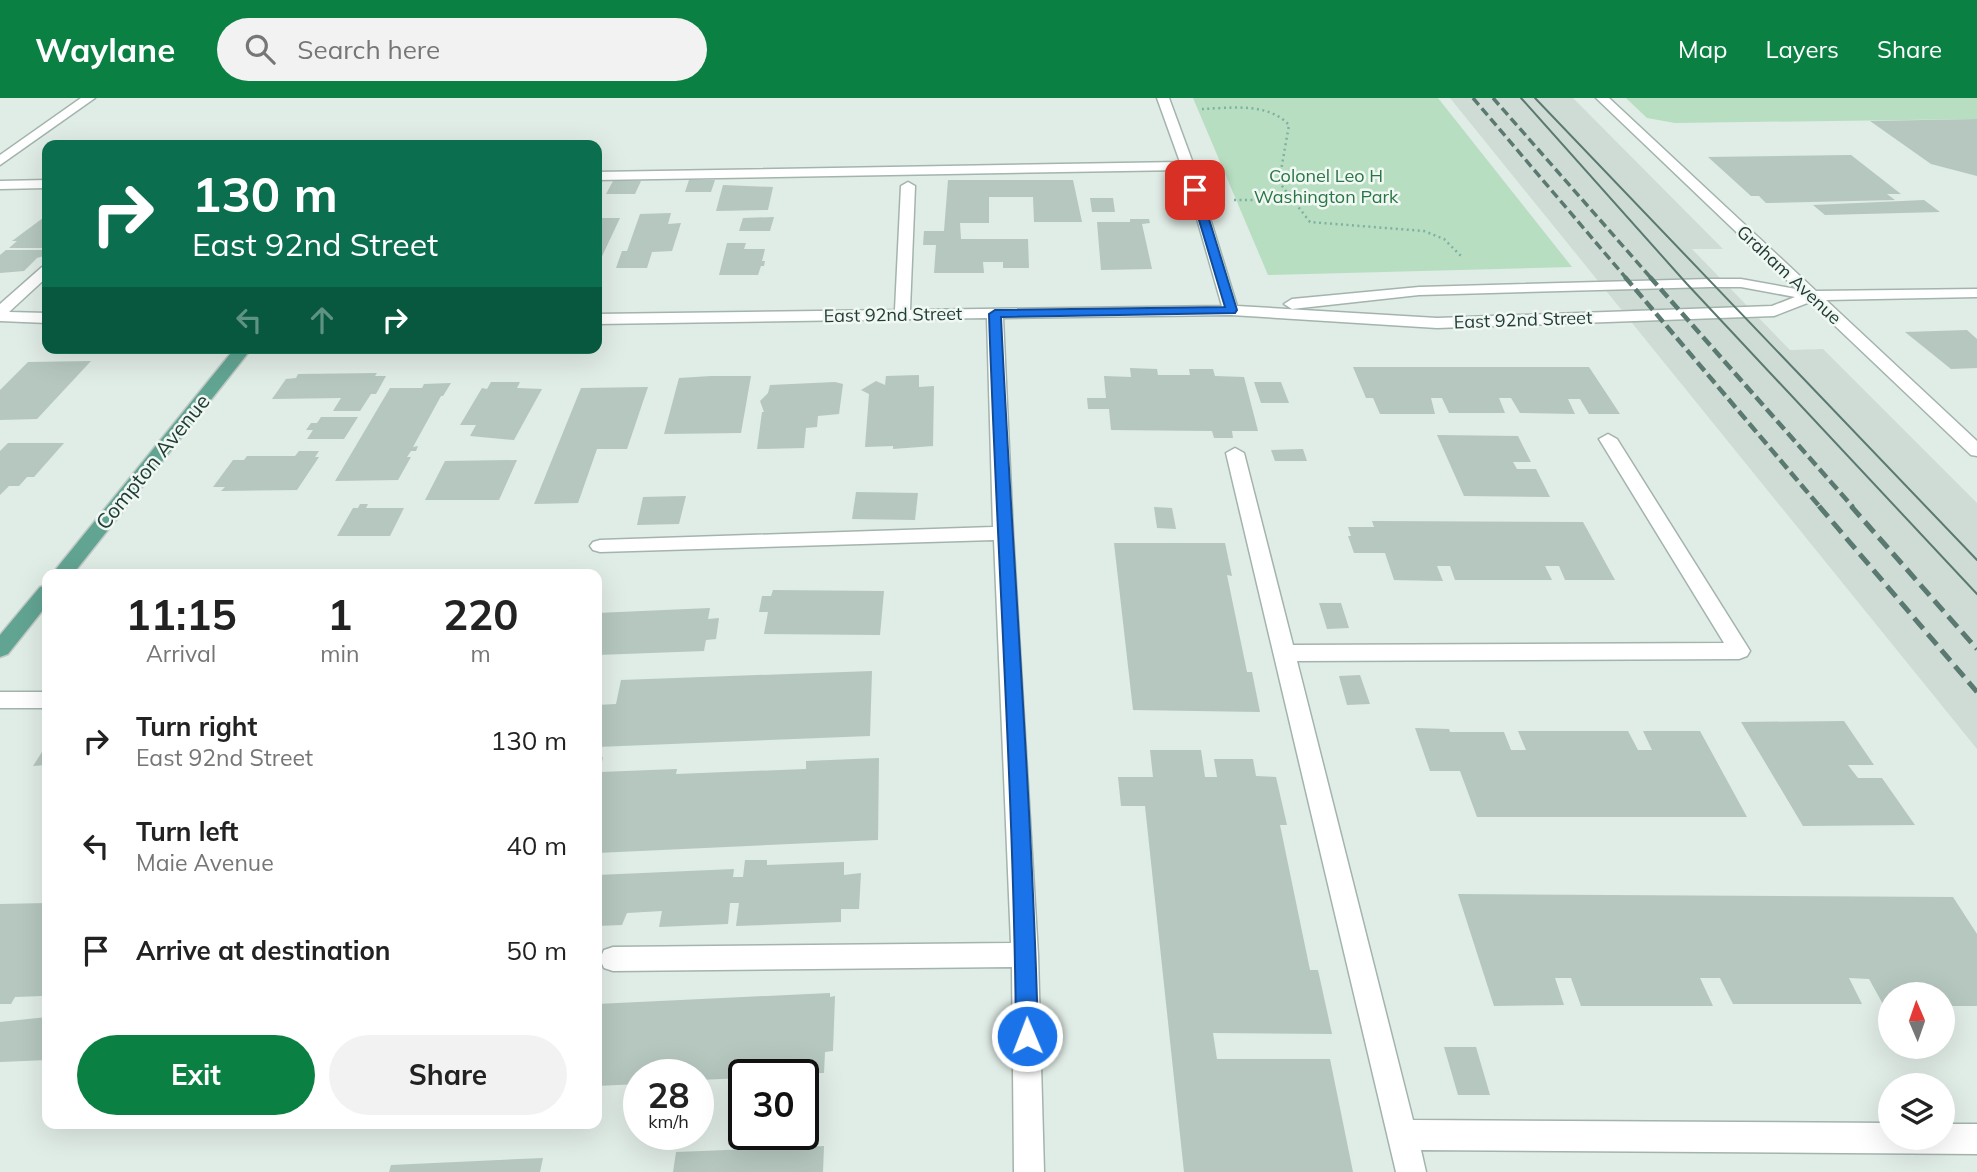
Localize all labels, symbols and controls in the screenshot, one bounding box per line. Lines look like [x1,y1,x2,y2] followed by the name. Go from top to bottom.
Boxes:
[217,18,707,81] search box
[35,29,175,70] text: Waylane
[241,30,279,68] icon: search
[297,33,440,66] text: Search here
[1678,34,1727,64] text: Map
[1765,34,1839,64] text: Layers
[1877,34,1942,64] text: Share
[1165,160,1225,220] pin
[192,163,338,224] text: 130 m
[1254,164,1399,208] park label: Colonel Leo H Washington Park
[77,168,168,259] icon: right
[1176,171,1214,209] icon: arrive
[1732,220,1847,329] street label: Graham Avenue
[192,224,438,264] text: East 92nd Street
[230,301,268,339] icon: left
[303,301,341,339] icon: ahead
[376,301,414,339] icon: right
[824,302,962,327] street label: East 92nd Street
[1453,306,1593,333] street label: East 92nd Street
[90,388,215,534] street label: Compton Avenue
[126,588,237,641] text: 11:15
[327,588,352,641] text: 1
[443,588,518,641] text: 220
[146,639,216,668] text: Arrival
[320,639,359,668] text: min
[471,639,491,668] text: m
[136,710,257,743] text: Turn right
[77,722,115,760] icon: right
[491,724,567,757] text: 130 m
[136,743,313,772] text: East 92nd Street
[136,815,238,848] text: Turn left
[77,827,115,865] icon: left
[506,829,567,862] text: 40 m
[136,848,274,877] text: Maie Avenue
[77,932,115,970] icon: arrive
[136,934,391,967] text: Arrive at destination
[506,934,567,967] text: 50 m
[1878,982,1955,1059] north arrow
[1878,982,1955,1150] map controls
[990,999,1064,1073] position arrow
[77,1035,315,1115] button: Exit
[329,1035,567,1115] button: Share
[728,1059,819,1150] speed limit sign: 30
[647,1073,690,1117] text: 28
[1878,1073,1955,1150] button: layers
[648,1110,689,1133] text: km/h

